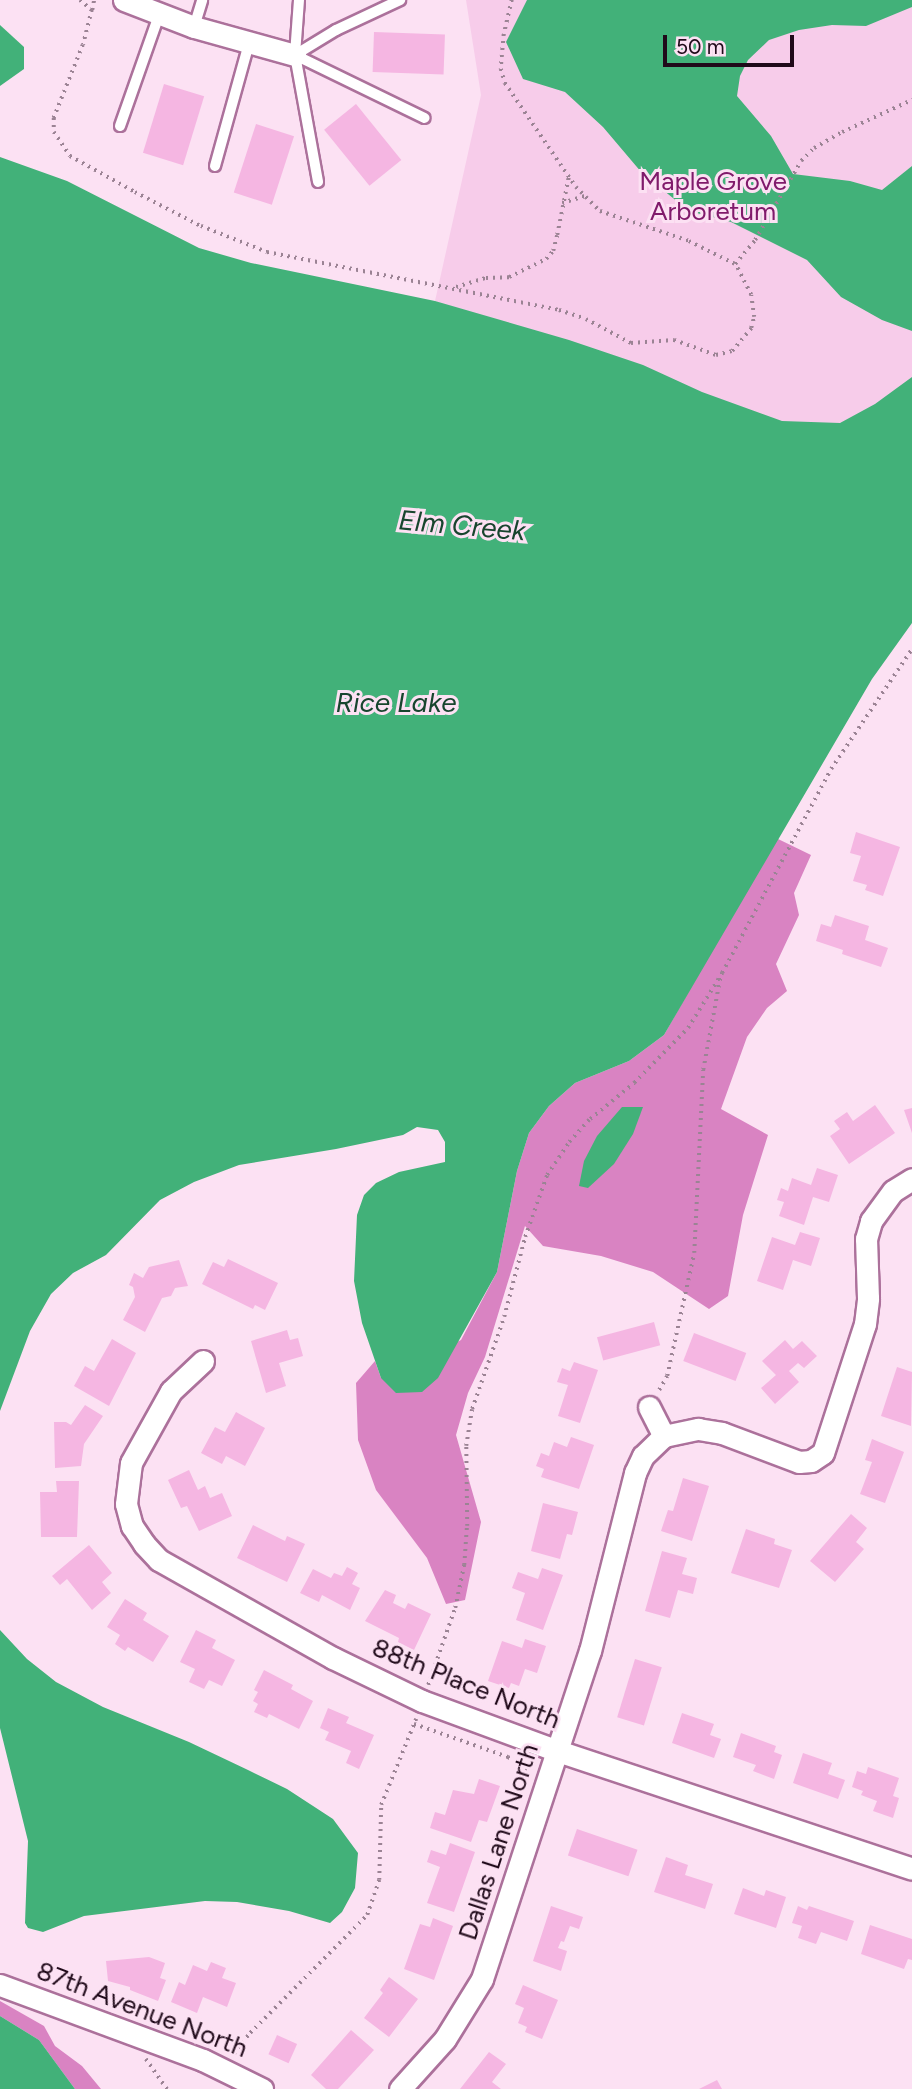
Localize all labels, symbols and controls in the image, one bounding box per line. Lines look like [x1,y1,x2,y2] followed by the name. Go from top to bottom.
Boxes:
[667,21,798,65] scale bar
[676,34,725,59] text: 50 m
[639,166,787,228] park label: Maple Grove Arboretum
[397,503,527,547] water label: Elm Creek
[335,685,457,719] water label: Rice Lake
[368,1632,564,1736] street label: 88th Place North
[453,1740,545,1944] street label: Dallas Lane North
[32,1955,252,2065] street label: 87th Avenue North

